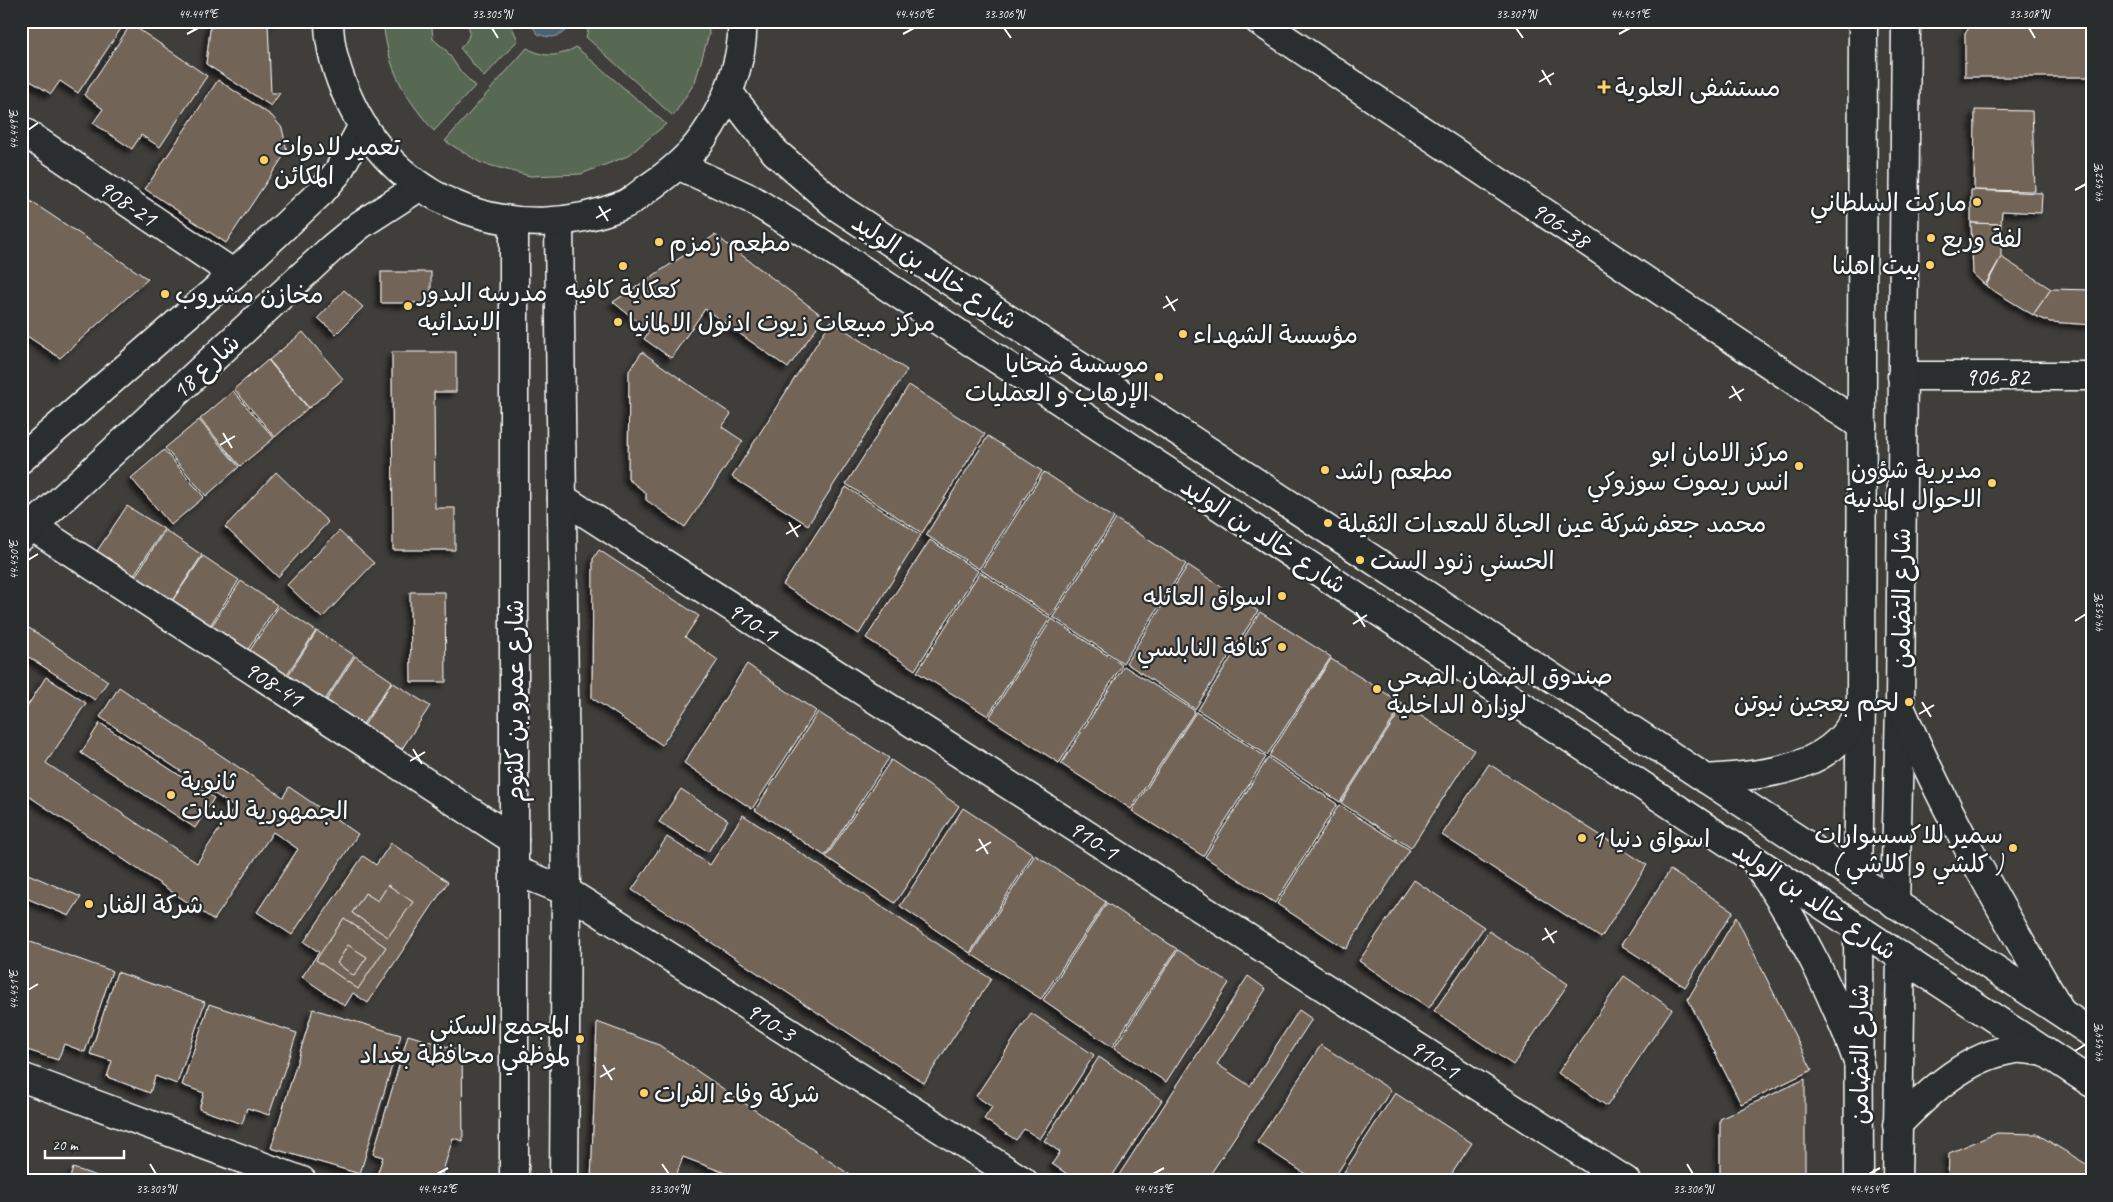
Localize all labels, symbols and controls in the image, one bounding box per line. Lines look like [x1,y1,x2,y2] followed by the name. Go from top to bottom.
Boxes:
[178,6,219,22] text: 44.449°E
[472,6,514,22] text: 33.305°N
[894,6,935,22] text: 44.450°E
[984,6,1026,22] text: 33.306°N
[1496,6,1538,22] text: 33.307°N
[1610,6,1651,22] text: 44.451°E
[2009,6,2051,22] text: 33.308°N
[1615,72,1781,104] place label: مستشفى العلوية
[1597,80,1611,94] marker: مستشفى العلوية
[6,109,22,150] text: 44.449°E
[274,131,401,192] place label: تعمير لادوات المكائن
[258,154,270,166] marker: تعمير لادوات المكائن
[2091,163,2107,204] text: 44.452°E
[92,172,165,235] street label: 908-21
[1810,187,1967,224] place label: ماركت السلطاني
[1525,194,1598,258] street label: 906-38
[1971,196,1983,208] marker: ماركت السلطاني
[845,206,1023,338] street label: شارع خالد بن الوليد
[1941,223,2022,256] place label: لفة وربع
[669,227,791,261] place label: مطعم زمزم
[1925,232,1937,244] marker: لفة وربع
[653,236,665,248] marker: مطعم زمزم
[1832,250,1920,282] place label: بيت اهلنا
[1924,259,1936,271] marker: بيت اهلنا
[617,260,629,272] marker: كعكاية كافيه
[565,274,681,306] place label: كعكاية كافيه
[416,277,548,338] place label: مدرسه البدور الابتدائيه
[175,279,324,311] place label: مخازن مشروب
[159,288,171,300] marker: مخازن مشروب
[402,300,414,312] marker: مدرسه البدور الابتدائيه
[628,307,935,339] place label: مركز مبيعات زيوت ادنول الالمانيا
[612,316,624,328] marker: مركز مبيعات زيوت ادنول الالمانيا
[1193,319,1358,351] place label: مؤسسة الشهداء
[165,327,248,407] street label: شارع 18
[1177,328,1189,340] marker: مؤسسة الشهداء
[965,348,1149,409] place label: موسسة ضحايا الإرهاب و العمليات
[1965,361,2031,393] street label: 906-82
[1153,371,1165,383] marker: موسسة ضحايا الإرهاب و العمليات
[1587,437,1789,503] place label: مركز الامان ابو انس ريموت سوزوكي
[1844,454,1982,515] place label: مديرية شؤون الاحوال المدنية
[1335,455,1453,489] place label: مطعم راشد
[1793,460,1805,472] marker: مركز الامان ابو انس ريموت سوزوكي
[1319,464,1331,476] marker: مطعم راشد
[1174,470,1352,602] street label: شارع خالد بن الوليد
[1986,477,1998,489] marker: مديرية شؤون الاحوال المدنية
[1338,508,1767,540] place label: محمد جعفرشركة عين الحياة للمعدات الثقيلة
[1322,517,1334,529] marker: محمد جعفرشركة عين الحياة للمعدات الثقيلة
[1886,528,1919,668] street label: شارع التضامن
[6,539,22,580] text: 44.450°E
[1370,545,1555,582] place label: الحسني زنود الست
[1354,554,1366,566] marker: الحسني زنود الست
[1143,581,1272,613] place label: اسواق العائله
[1276,590,1288,602] marker: اسواق العائله
[2091,593,2107,634] text: 44.453°E
[721,594,785,651] street label: 910-1
[499,599,534,803] street label: شارع عمرو بن كلثوم
[1137,632,1272,669] place label: كنافة النابلسي
[1276,641,1288,653] marker: كنافة النابلسي
[238,653,311,716] street label: 908-41
[1387,660,1613,721] place label: صندوق الضمان الصحي لوزاره الداخليه
[1371,683,1383,695] marker: صندوق الضمان الصحي لوزاره الداخليه
[1734,687,1899,721] place label: لحم بعجين نيوتن
[1903,696,1915,708] marker: لحم بعجين نيوتن
[181,766,349,827] place label: ثانوية الجمهورية للبنات
[165,789,177,801] marker: ثانوية الجمهورية للبنات
[1062,812,1126,869] street label: 910-1
[1814,819,2005,885] place label: سمير للاكسسوارات ( كلشي و كلاشي )
[1592,823,1710,855] place label: اسواق دنيا 1
[1576,832,1588,844] marker: اسواق دنيا 1
[1726,834,1903,968] street label: شارع خالد بن الوليد
[2007,842,2019,854] marker: سمير للاكسسوارات ( كلشي و كلاشي )
[97,889,203,921] place label: شركة الفنار
[83,898,95,910] marker: شركة الفنار
[6,969,22,1010] text: 44.451°E
[1844,984,1877,1124] street label: شارع التضامن
[739,994,803,1050] street label: 910-3
[359,1010,570,1076] place label: المجمع السكني لموظفي محافظة بغداد
[2091,1023,2107,1064] text: 44.454°E
[1403,1031,1467,1088] street label: 910-1
[574,1033,586,1045] marker: المجمع السكني لموظفي محافظة بغداد
[654,1078,820,1110] place label: شركة وفاء الفرات
[638,1087,650,1099] marker: شركة وفاء الفرات
[45,1127,124,1159] scale bar
[52,1136,79,1155] text: 20 m
[136,1181,178,1197] text: 33.303°N
[417,1181,458,1197] text: 44.452°E
[649,1181,691,1197] text: 33.304°N
[1133,1181,1174,1197] text: 44.453°E
[1673,1181,1715,1197] text: 33.306°N
[1849,1181,1890,1197] text: 44.454°E

